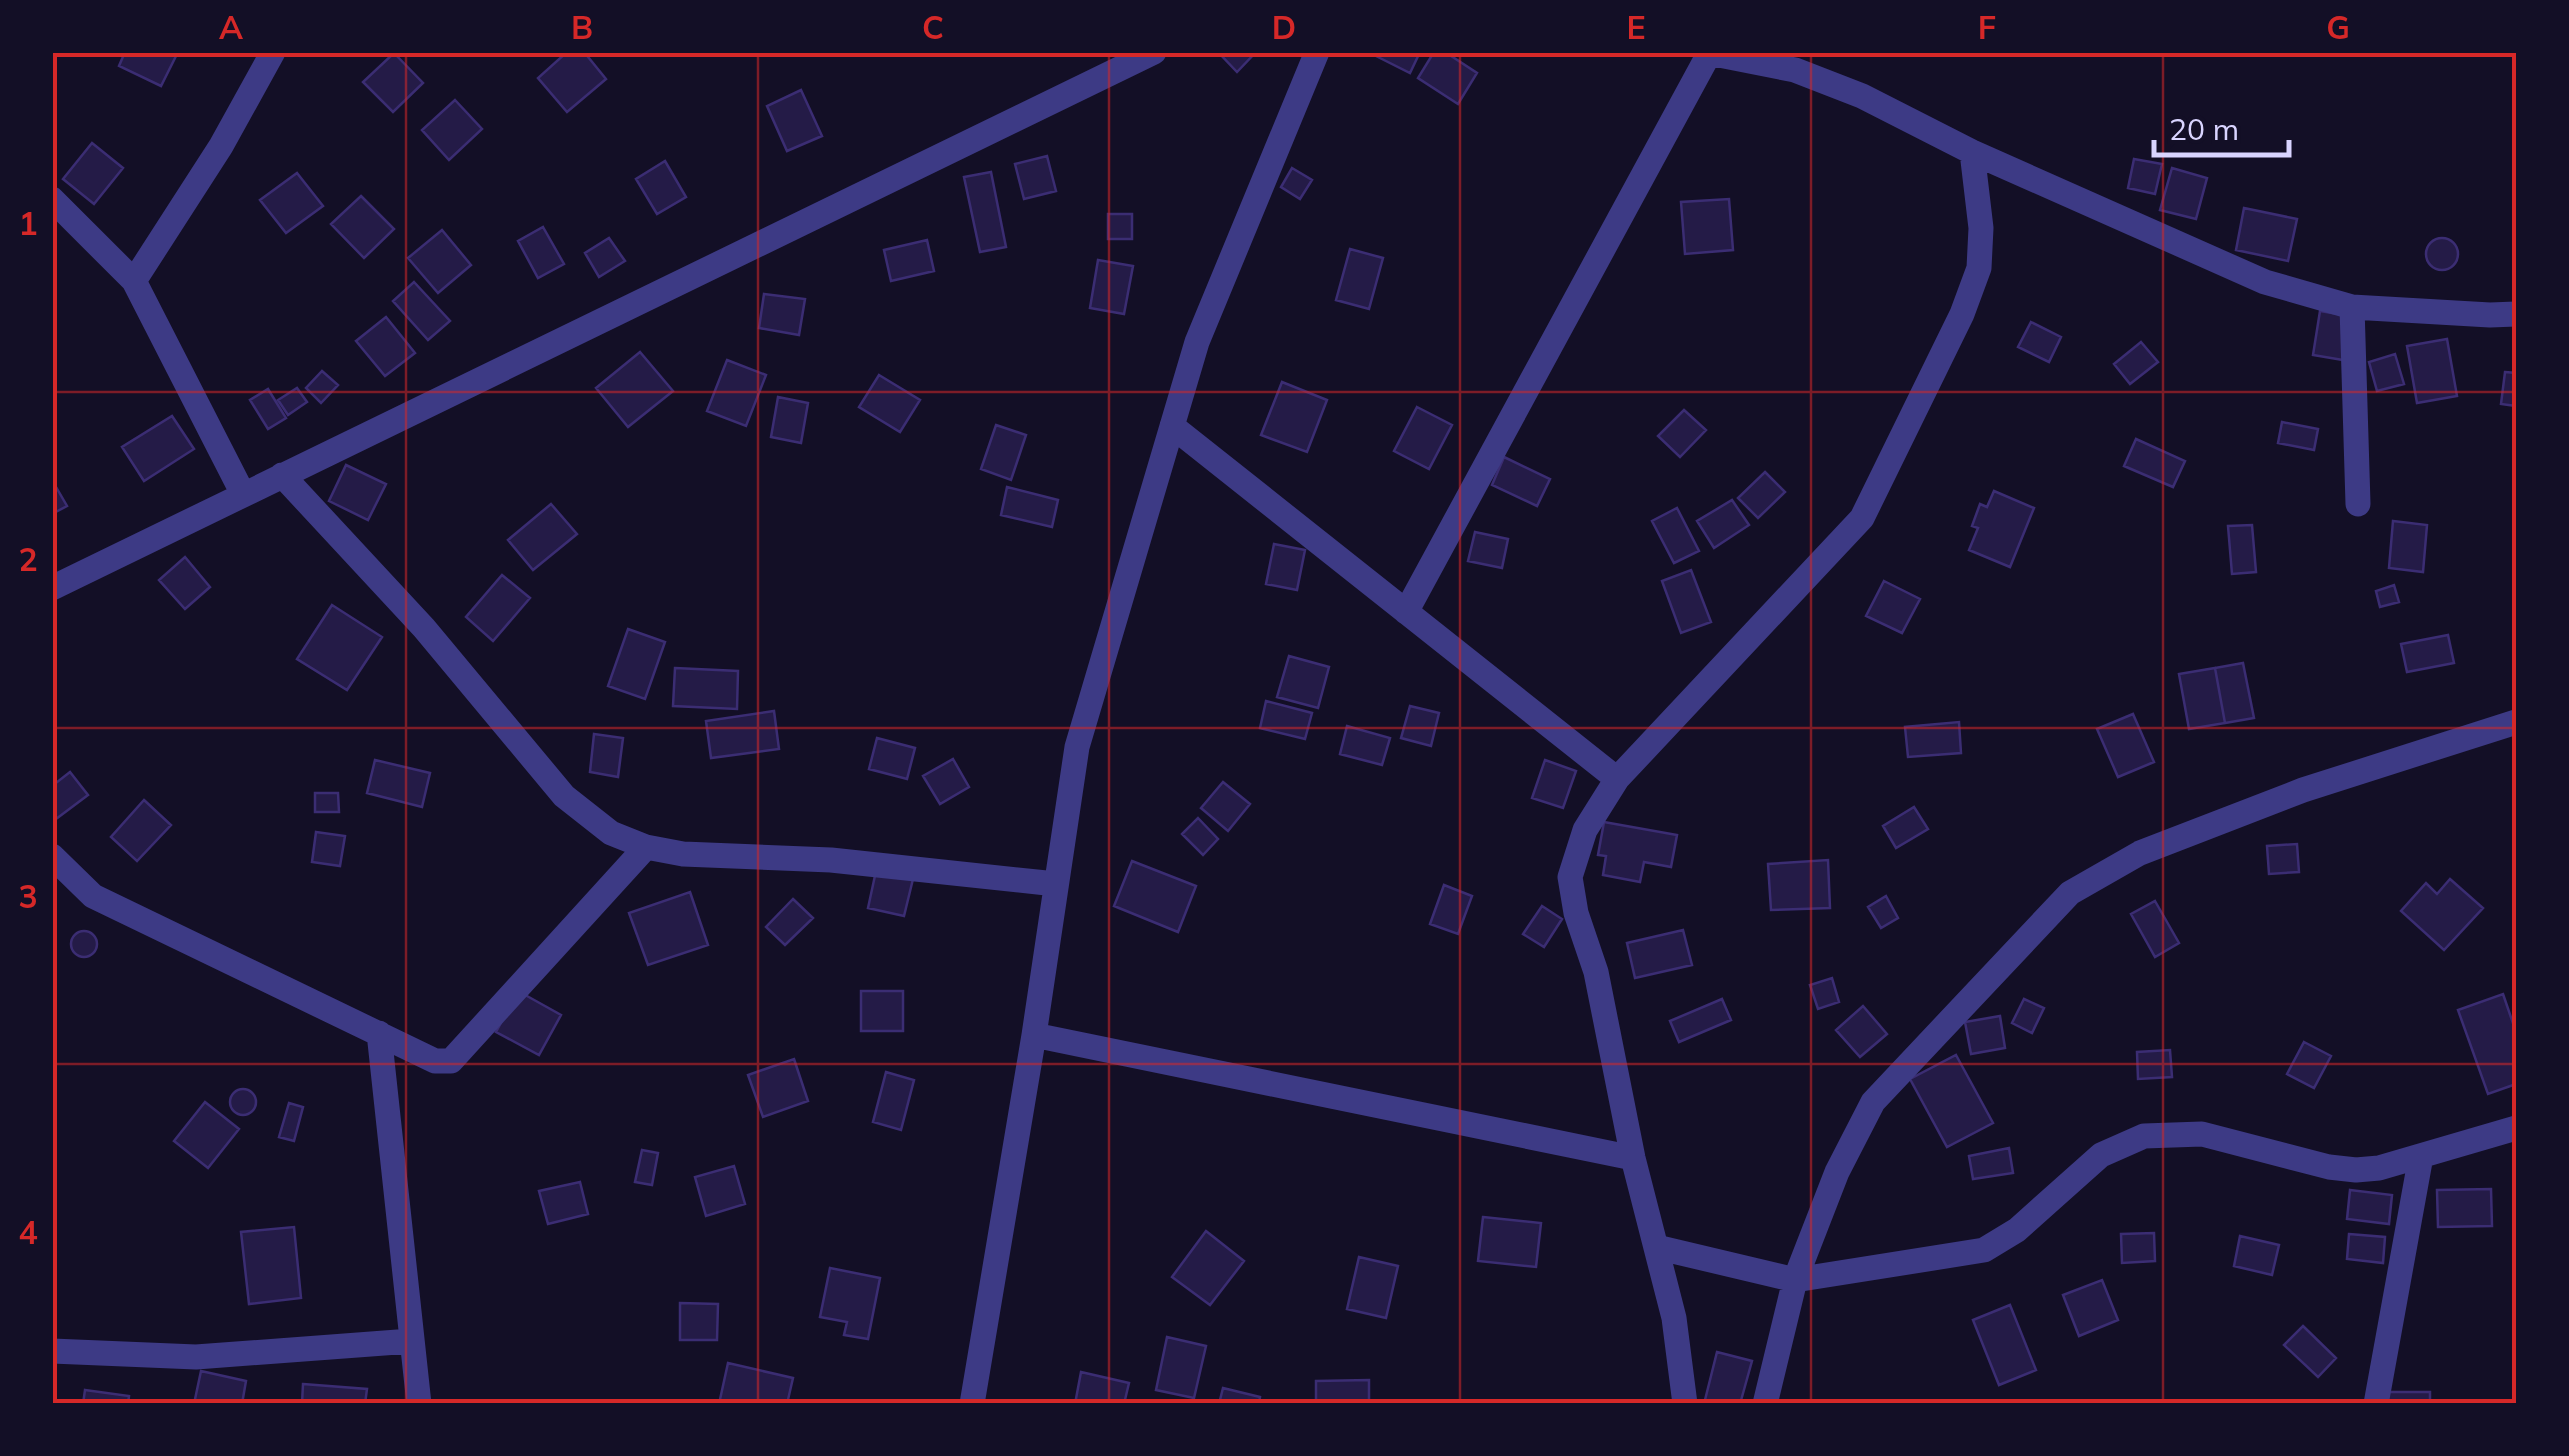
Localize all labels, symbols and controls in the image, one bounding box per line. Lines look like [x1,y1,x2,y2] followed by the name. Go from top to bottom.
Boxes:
[219,7,243,47] text: A
[571,7,593,47] text: B
[922,7,944,47] text: C
[1272,7,1296,47] text: D
[1626,7,1646,47] text: E
[1978,7,1996,47] text: F
[2326,7,2350,47] text: G
[2154,95,2289,157] scale bar
[2169,110,2239,148] text: 20 m
[18,203,38,243] text: 1
[18,539,38,579] text: 2
[18,876,38,916] text: 3
[18,1212,38,1252] text: 4

